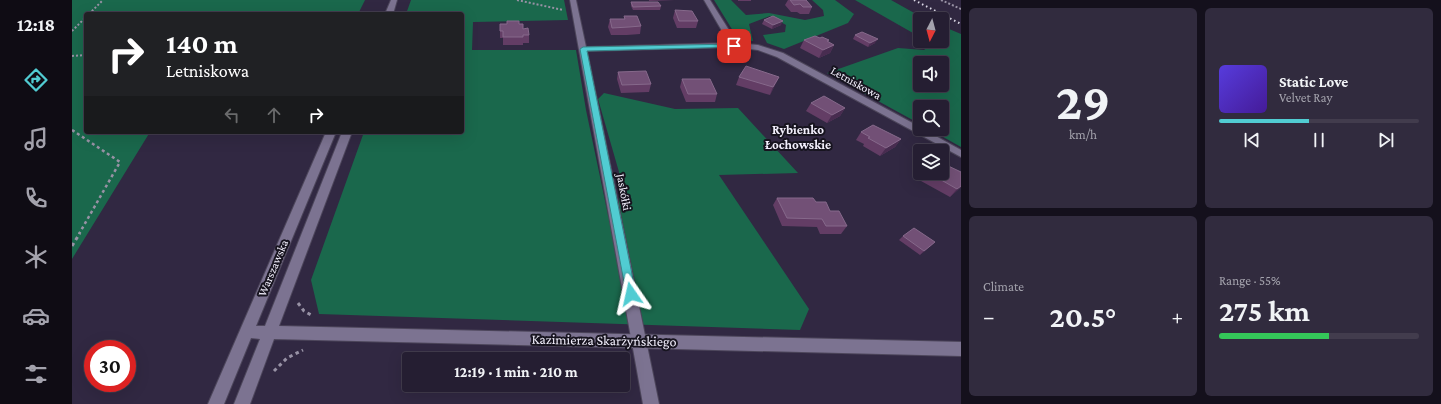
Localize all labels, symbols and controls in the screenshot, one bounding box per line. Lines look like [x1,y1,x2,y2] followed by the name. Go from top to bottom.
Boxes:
[913,12,949,48] north arrow
[913,12,949,180] map controls
[17,15,55,35] text: 12:18
[100,28,152,80] icon: right
[166,28,238,59] text: 140 m
[717,29,751,63] pin
[723,35,745,57] icon: arrive
[913,56,949,92] button: sound
[166,61,249,81] text: Letniskowa
[828,63,884,103] street label: Letniskowa
[22,66,50,94] icon: directions
[1056,72,1110,130] text: 29
[1279,74,1348,90] text: Static Love
[1279,90,1332,105] text: Velvet Ray
[913,100,949,136] button: search
[221,104,243,126] icon: left
[263,104,285,126] icon: ahead
[305,104,327,126] icon: right
[765,122,831,152] district label: Rybienko Łochowskie
[22,125,50,153] icon: music
[1069,127,1097,142] text: km/h
[1241,129,1263,151] icon: previous
[1308,129,1330,151] icon: pause
[1375,129,1397,151] icon: next
[913,144,949,180] button: layers
[613,171,634,212] street label: Jaskółki
[22,184,50,212] icon: phone
[255,237,291,298] street label: Warszawska
[22,243,50,271] icon: climate
[610,273,652,315] position arrow
[1219,273,1281,288] text: Range · 55%
[983,279,1024,294] text: Climate
[1219,294,1310,327] text: 275 km
[1050,300,1116,333] text: 20.5°
[22,302,50,330] icon: car
[983,304,995,329] text: −
[1171,304,1183,329] text: +
[531,331,677,349] street label: Kazimierza Skarżyńskiego
[84,340,136,392] speed limit sign: 30
[22,360,50,388] icon: filters
[454,364,578,380] text: 12:19 · 1 min · 210 m

